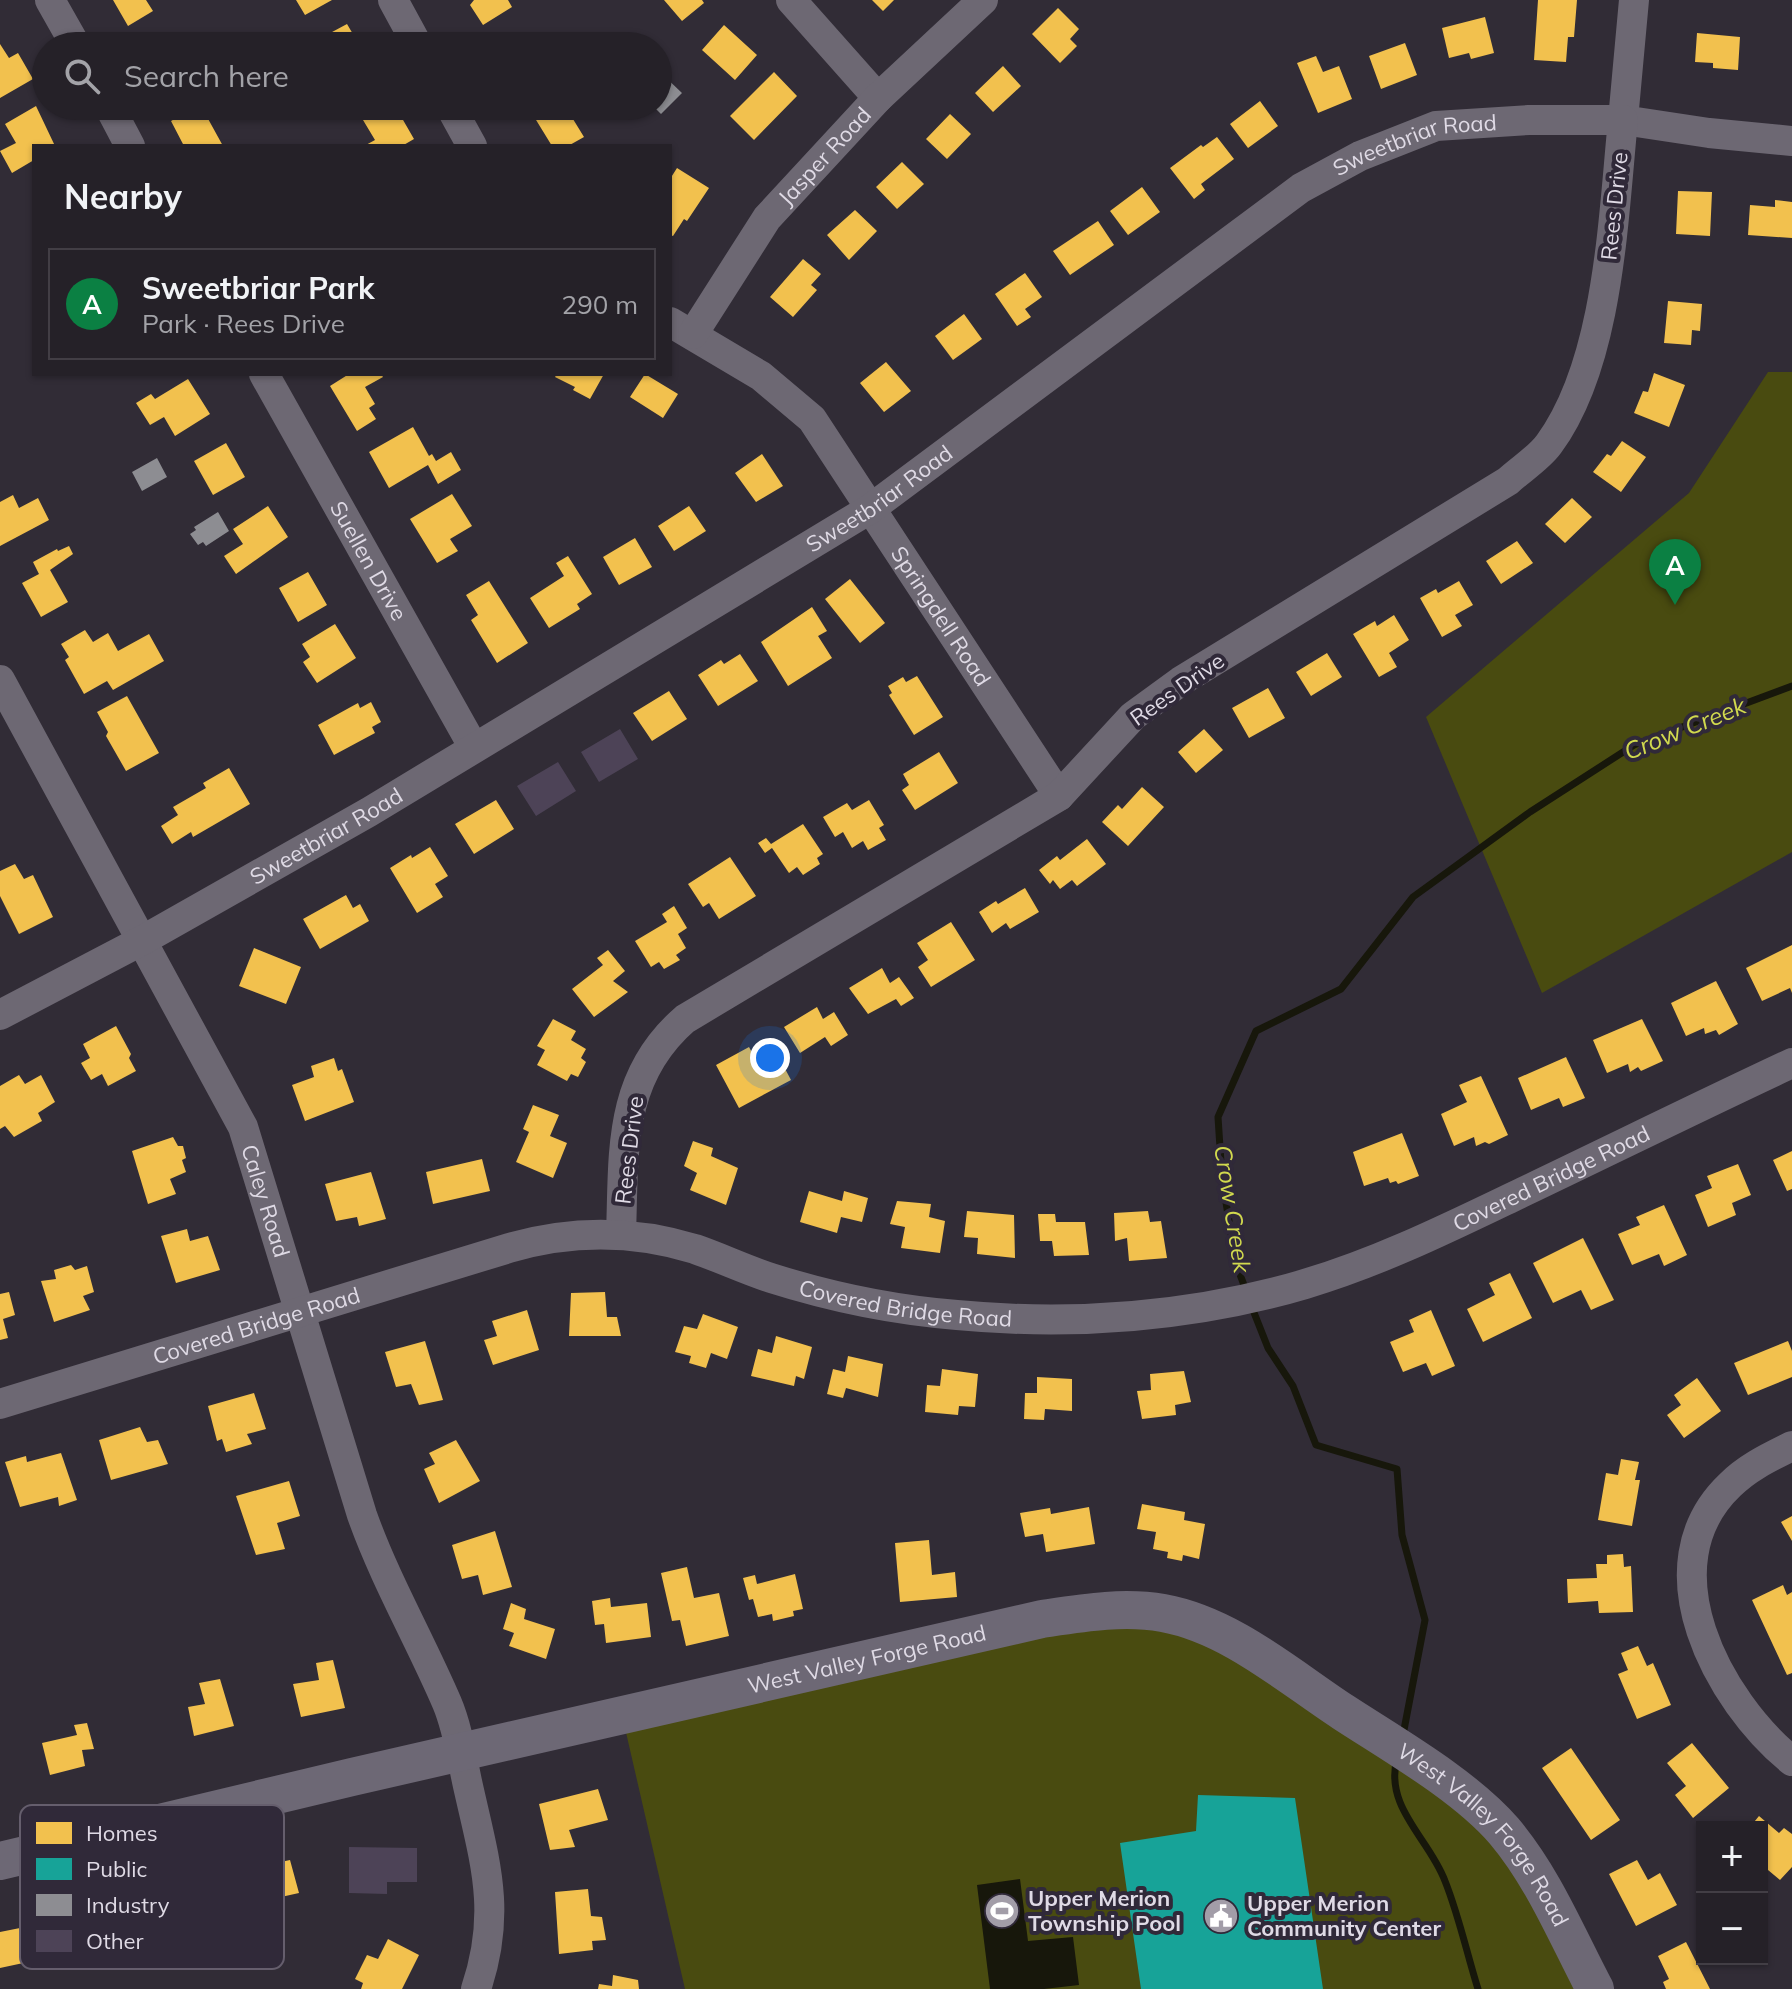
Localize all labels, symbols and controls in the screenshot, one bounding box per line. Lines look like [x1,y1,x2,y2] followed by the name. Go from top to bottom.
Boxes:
[32,32,672,120] search box
[60,54,104,98] icon: search
[124,57,289,95] text: Search here
[772,101,877,211] street label: Jasper Road
[1328,108,1498,182] street label: Sweetbriar Road
[1594,150,1634,262] street label: Rees Drive
[64,175,182,218] text: Nearby
[142,269,375,307] text: Sweetbriar Park
[82,288,102,321] text: A
[562,288,638,321] text: 290 m
[142,307,345,340] text: Park · Rees Drive
[801,439,958,558] street label: Sweetbriar Road
[324,496,413,625] street label: Suellen Drive
[1649,539,1701,605] pin: A
[885,541,997,691] street label: Springdell Road
[1124,646,1230,732] street label: Rees Drive
[1619,690,1751,766] water label: Crow Creek
[245,781,408,891] street label: Sweetbriar Road
[750,1038,790,1078] your location
[608,1094,650,1206] street label: Rees Drive
[1448,1119,1654,1238] street label: Covered Bridge Road
[235,1141,296,1261] street label: Caley Road
[1208,1143,1258,1276] water label: Crow Creek
[796,1273,1013,1333] street label: Covered Bridge Road
[149,1281,363,1370] street label: Covered Bridge Road
[745,1618,989,1700] street label: West Valley Forge Road
[1392,1737,1575,1931] street label: West Valley Forge Road
[20,1805,284,1969] legend
[86,1819,158,1847] text: Homes
[1696,1821,1768,1965] map controls
[1696,1821,1768,1893] button: +
[86,1855,148,1883] text: Public
[1028,1884,1181,1937] place label: Upper Merion Township Pool
[1247,1889,1441,1942] place label: Upper Merion Community Center
[86,1891,170,1919] text: Industry
[983,1892,1021,1930] sports icon: Upper Merion Township Pool
[1696,1893,1768,1965] button: −
[1202,1897,1240,1935] public building icon: Upper Merion Community Center
[86,1927,144,1955] text: Other

